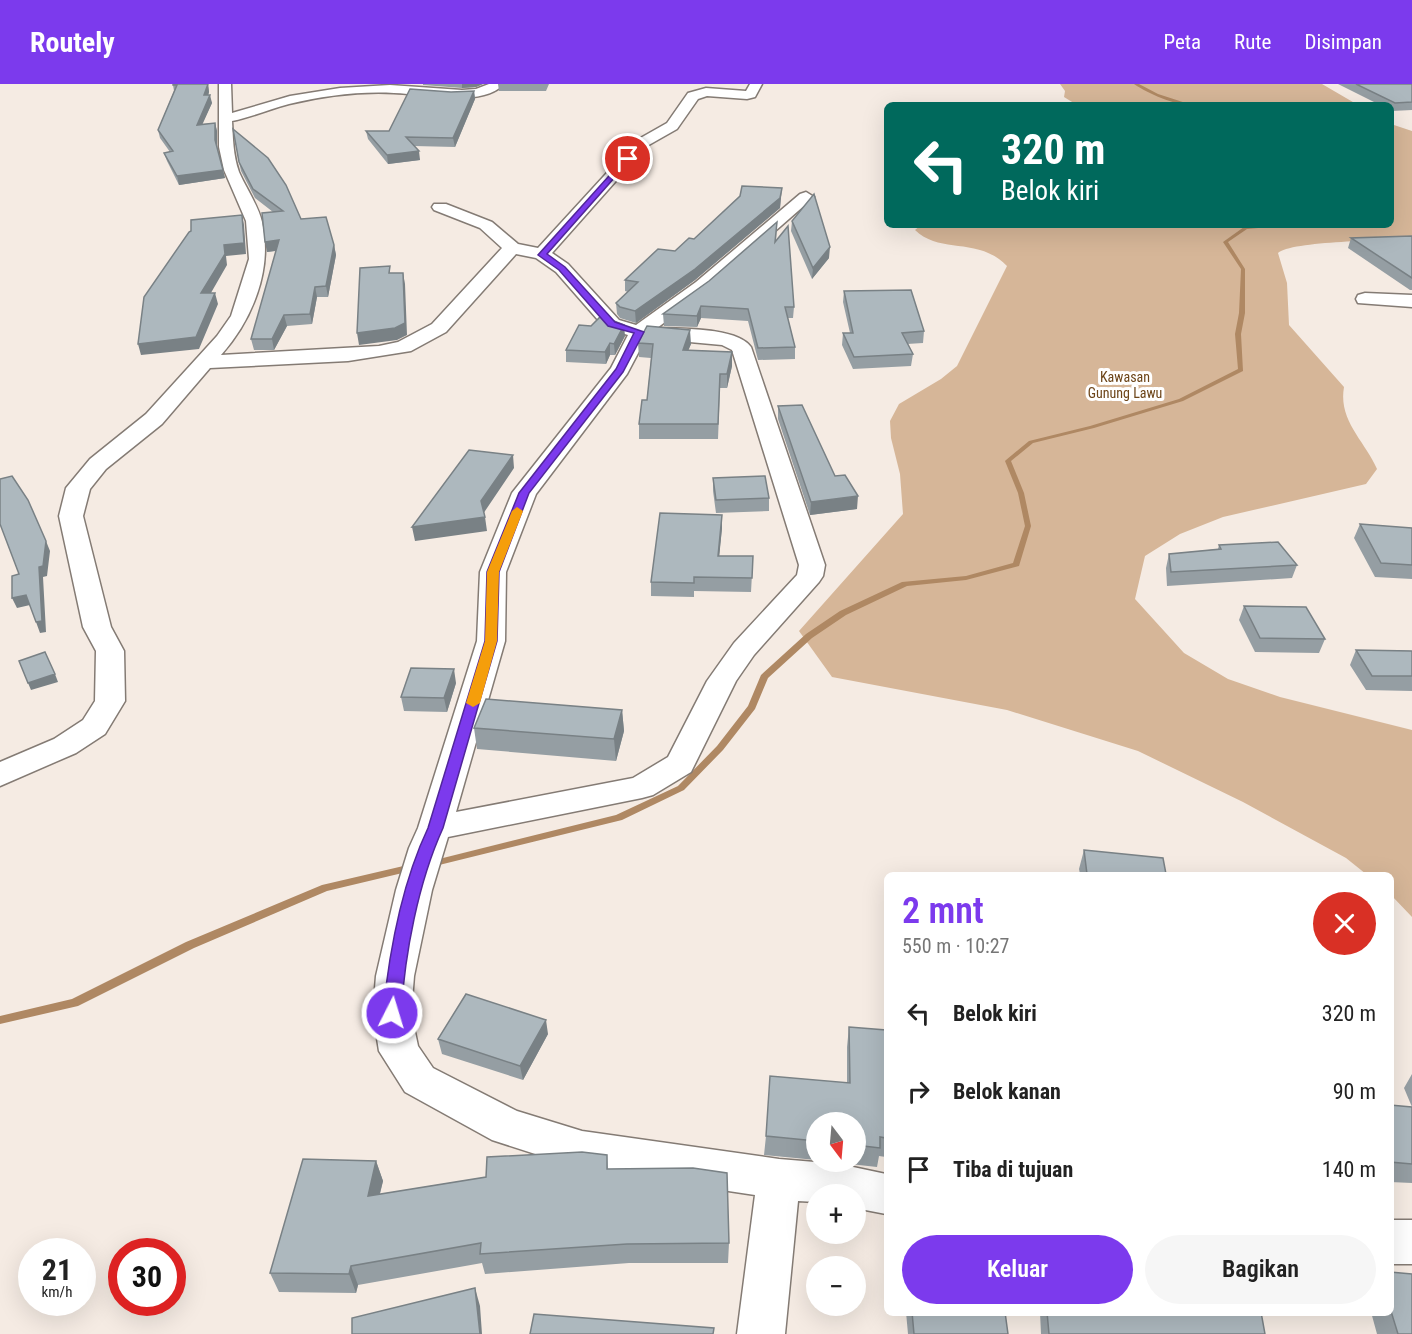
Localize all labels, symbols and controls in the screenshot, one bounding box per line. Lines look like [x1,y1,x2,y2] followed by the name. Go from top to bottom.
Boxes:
[30,26,115,59] text: Routely
[1163,30,1201,54] text: Peta
[1234,30,1271,54] text: Rute
[1304,30,1382,54] text: Disimpan
[1001,125,1106,174] text: 320 m
[902,126,980,204] icon: left
[602,133,653,184] pin
[611,142,644,175] icon: arrive
[1001,175,1099,207] text: Belok kiri
[1088,369,1162,401] park label: Kawasan Gunung Lawu
[902,890,984,932] text: 2 mnt
[1313,892,1376,955] button: close
[902,934,1009,958] text: 550 m · 10:27
[360,981,424,1045] position arrow
[902,997,935,1030] icon: left
[953,1001,1037,1026] text: Belok kiri
[1322,1001,1376,1026] text: 320 m
[902,1075,935,1108] icon: right
[953,1079,1061,1104] text: Belok kanan
[1333,1079,1376,1104] text: 90 m
[806,1112,866,1172] north arrow
[806,1112,866,1316] map controls
[902,1153,935,1186] icon: arrive
[953,1157,1073,1182] text: Tiba di tujuan
[1322,1157,1376,1182] text: 140 m
[806,1184,866,1244] button: +
[902,1235,1133,1304] button: Keluar
[1145,1235,1376,1304] button: Bagikan
[108,1238,186,1316] speed limit sign: 30
[42,1252,72,1287] text: 21
[806,1256,866,1316] button: −
[42,1283,72,1301] text: km/h

